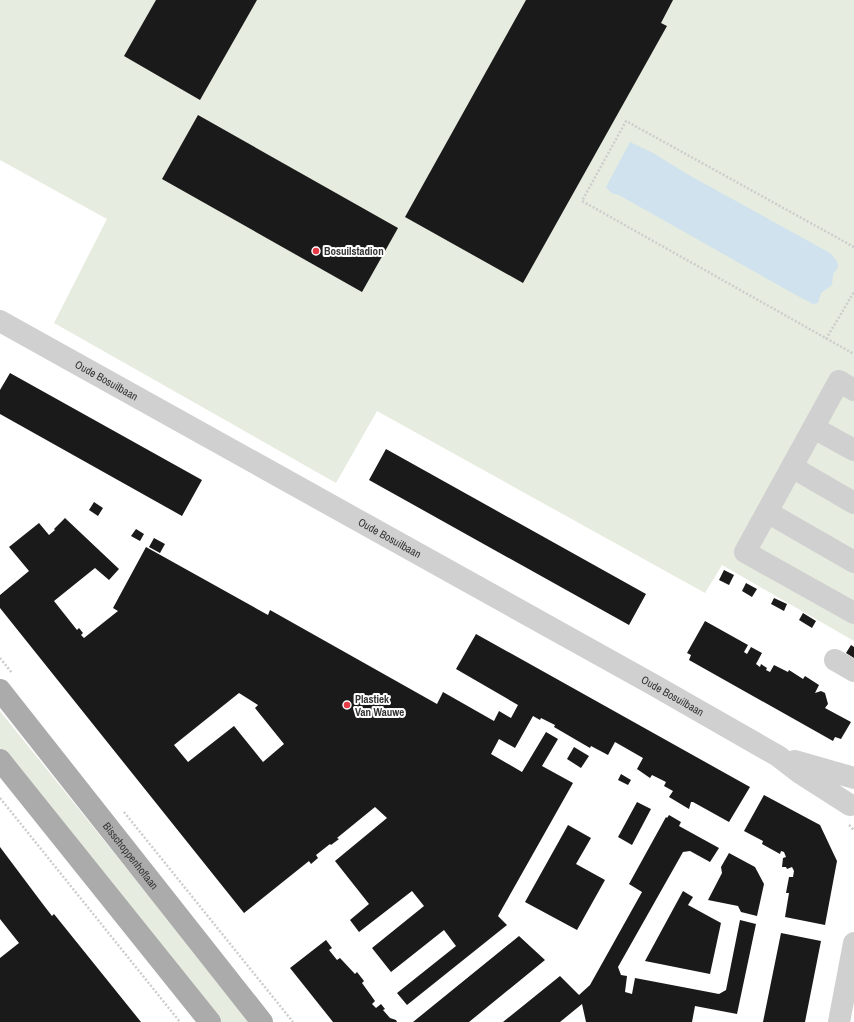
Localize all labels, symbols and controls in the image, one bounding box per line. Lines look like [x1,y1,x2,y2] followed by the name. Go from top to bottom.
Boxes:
[324,244,384,258] place label: Bosuilstadion
[311,246,321,256] marker: Bosuilstadion
[73,357,141,403] street label: Oude Bosuilbaan
[356,515,424,561] street label: Oude Bosuilbaan
[639,672,706,719] street label: Oude Bosuilbaan
[355,692,404,719] place label: Plastiek Van Wauwe
[342,700,352,710] marker: Plastiek Van Wauwe
[100,819,162,892] street label: Bisschoppenhoflaan

